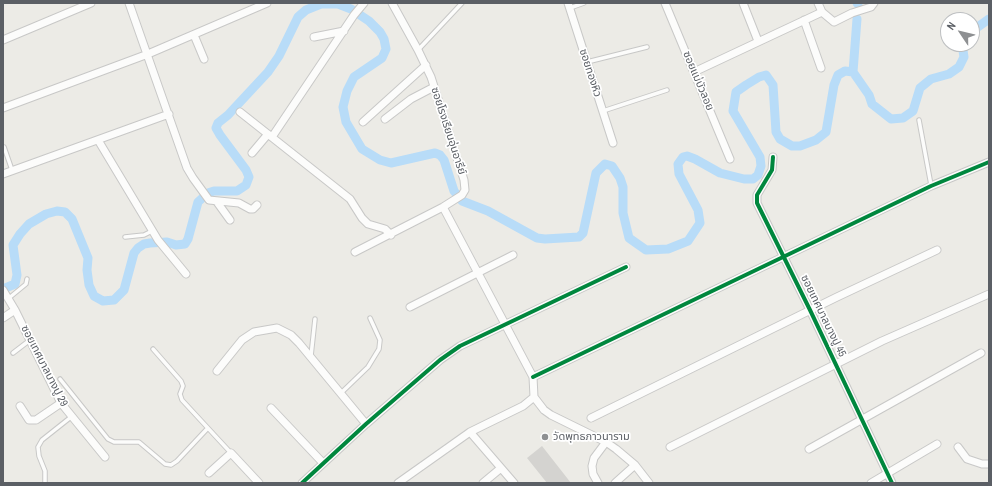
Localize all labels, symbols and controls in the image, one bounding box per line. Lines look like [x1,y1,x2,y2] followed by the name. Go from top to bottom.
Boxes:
[940,12,980,52] north arrow
[943,19,959,32] text: N
[576,47,604,99] street label: ซอยทองหิว
[680,49,716,113] street label: ซอยแม่บัวลอย
[428,86,468,176] street label: ซอยโรงเรียนอุ่นอารีย์
[797,273,849,359] street label: ซอยเทศบาลบางปู 45
[18,323,70,409] street label: ซอยเทศบาลบางปู 29
[553,430,630,444] place label: วัดพุทธภาวนาราม
[540,432,550,442] marker: วัดพุทธภาวนาราม

